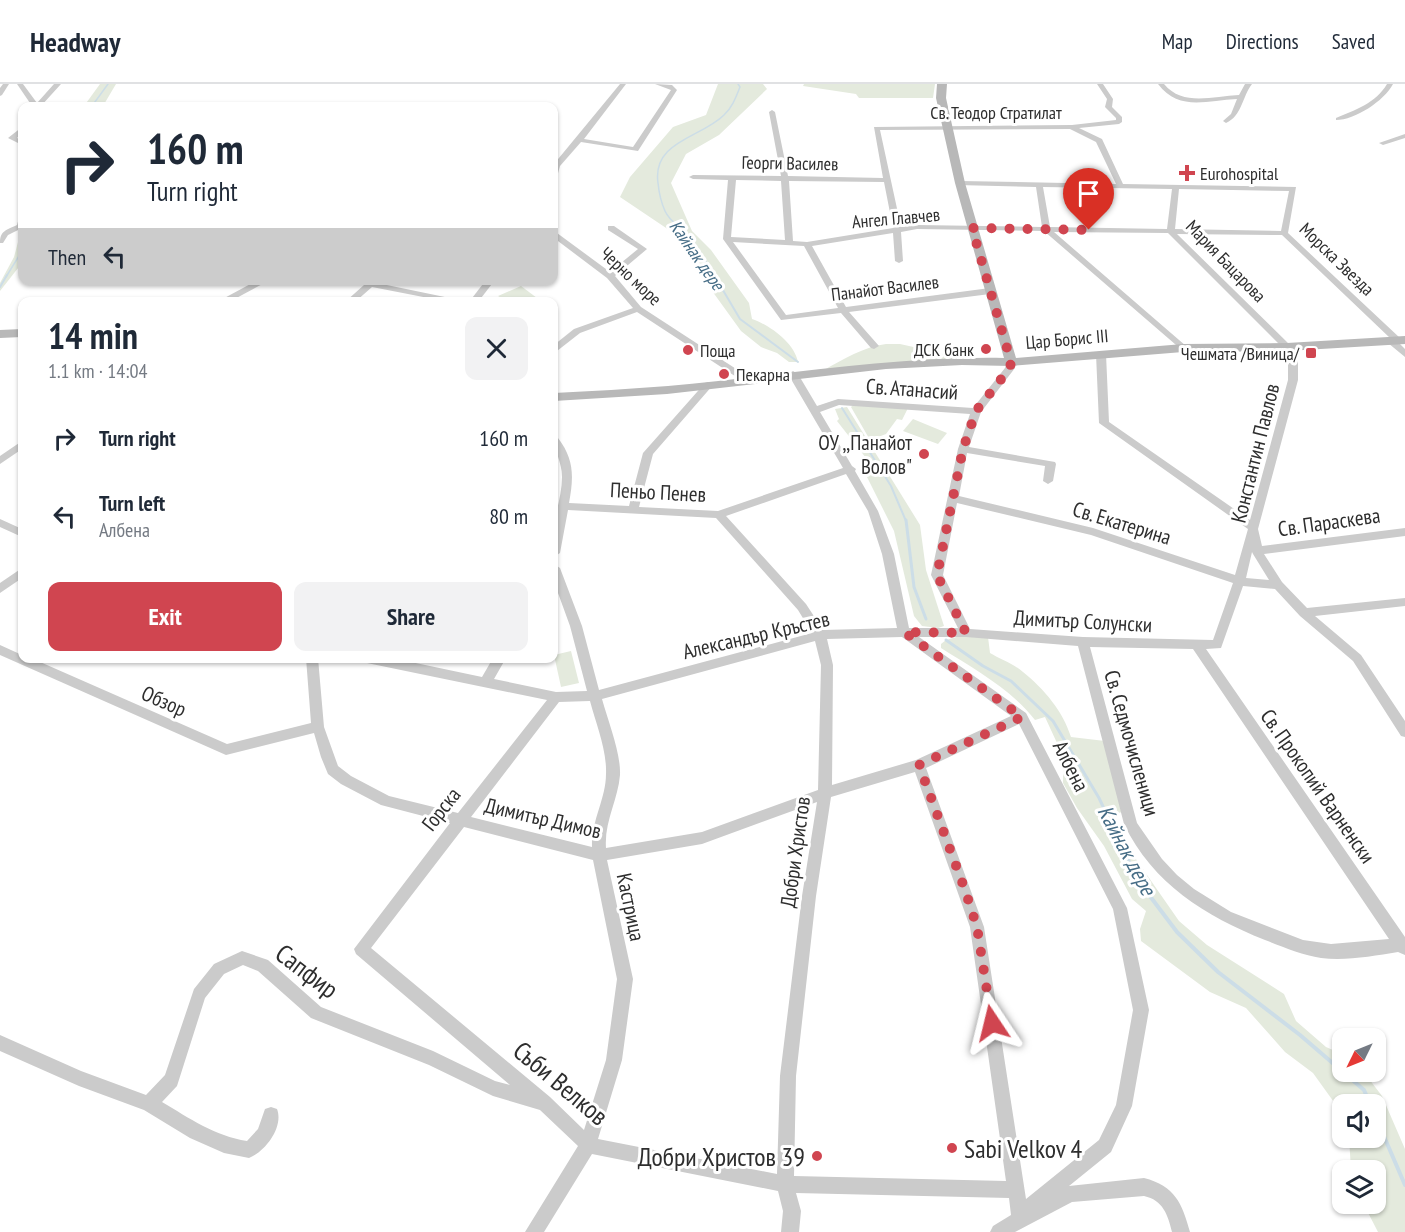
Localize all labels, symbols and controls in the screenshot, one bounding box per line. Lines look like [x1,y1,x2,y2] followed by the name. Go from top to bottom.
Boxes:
[30,23,120,60] text: Headway
[1162,28,1193,55] text: Map
[1226,28,1299,55] text: Directions
[1332,28,1375,55] text: Saved
[930,101,1062,124] street label: Св. Теодор Стратилат
[147,121,244,176] text: 160 m
[48,126,126,204] icon: right
[741,151,839,175] street label: Георги Василев
[1200,162,1279,185] place label: Eurohospital
[1178,164,1196,182] marker: Eurohospital
[1063,168,1114,230] pin
[147,174,238,208] text: Turn right
[1072,177,1105,210] icon: arrive
[851,203,941,233] street label: Ангел Главчев
[665,215,730,296] water label: Кайнак дере
[1181,215,1271,307] street label: Мария Бацарова
[1295,218,1379,300] street label: Морска Звезда
[98,240,131,273] icon: left
[595,242,667,310] street label: Черно море
[48,243,86,271] text: Then
[830,270,940,306] street label: Панайот Василев
[48,312,138,359] text: 14 min
[465,317,528,380] button: close
[1025,324,1109,354] street label: Цар Борис III
[914,338,974,361] place label: ДСК банк
[700,339,735,362] place label: Поща
[979,342,993,356] marker: ДСК банк
[1181,342,1300,365] place label: Чешмата /Виница/
[681,343,695,357] marker: Поща
[1304,346,1318,360] marker: Чешмата /Виница/
[48,358,147,384] text: 1.1 km · 14:04
[736,363,790,386] place label: Пекарна
[717,367,731,381] marker: Пекарна
[865,372,959,406] street label: Св. Атанасий
[1225,381,1285,525] street label: Константин Павлов
[48,422,81,455] icon: right
[99,424,176,452] text: Turn right
[479,424,528,452] text: 160 m
[818,429,912,480] place label: ОУ ,,Панайот Волов"
[917,447,931,461] marker: ОУ ,,Панайот Волов"
[609,476,707,508] street label: Пеньо Пенев
[99,489,165,517] text: Turn left
[1070,495,1174,551] street label: Св. Екатерина
[48,500,81,533] icon: left
[1276,501,1382,543] street label: Св. Параскева
[489,502,528,530] text: 80 m
[99,517,150,543] text: Албена
[48,582,282,651] button: Exit
[294,582,528,651] button: Share
[1013,604,1153,638] street label: Димитър Солунски
[680,605,832,665] street label: Александър Кръстев
[1098,667,1166,819] street label: Св. Седмочисленици
[137,679,191,723] street label: Обзор
[1255,704,1381,868] street label: Св. Прокопий Варненски
[1047,736,1095,796] street label: Албена
[416,782,466,836] street label: Горска
[482,791,604,845] street label: Димитър Димов
[774,795,816,909] street label: Добри Христов
[1092,800,1163,902] water label: Кайнак дере
[611,871,651,943] street label: Кастрица
[269,937,345,1005] street label: Сапфир
[960,991,1024,1055] position arrow
[1332,1028,1386,1082] north arrow
[1332,1028,1386,1214] map controls
[507,1034,615,1132] street label: Съби Велков
[1332,1094,1386,1148] button: sound
[964,1132,1083,1165] place label: Sabi Velkov 4
[638,1140,805,1173] place label: Добри Христов 39
[945,1141,959,1155] marker: Sabi Velkov 4
[810,1149,824,1163] marker: Добри Христов 39
[1332,1160,1386,1214] button: layers

